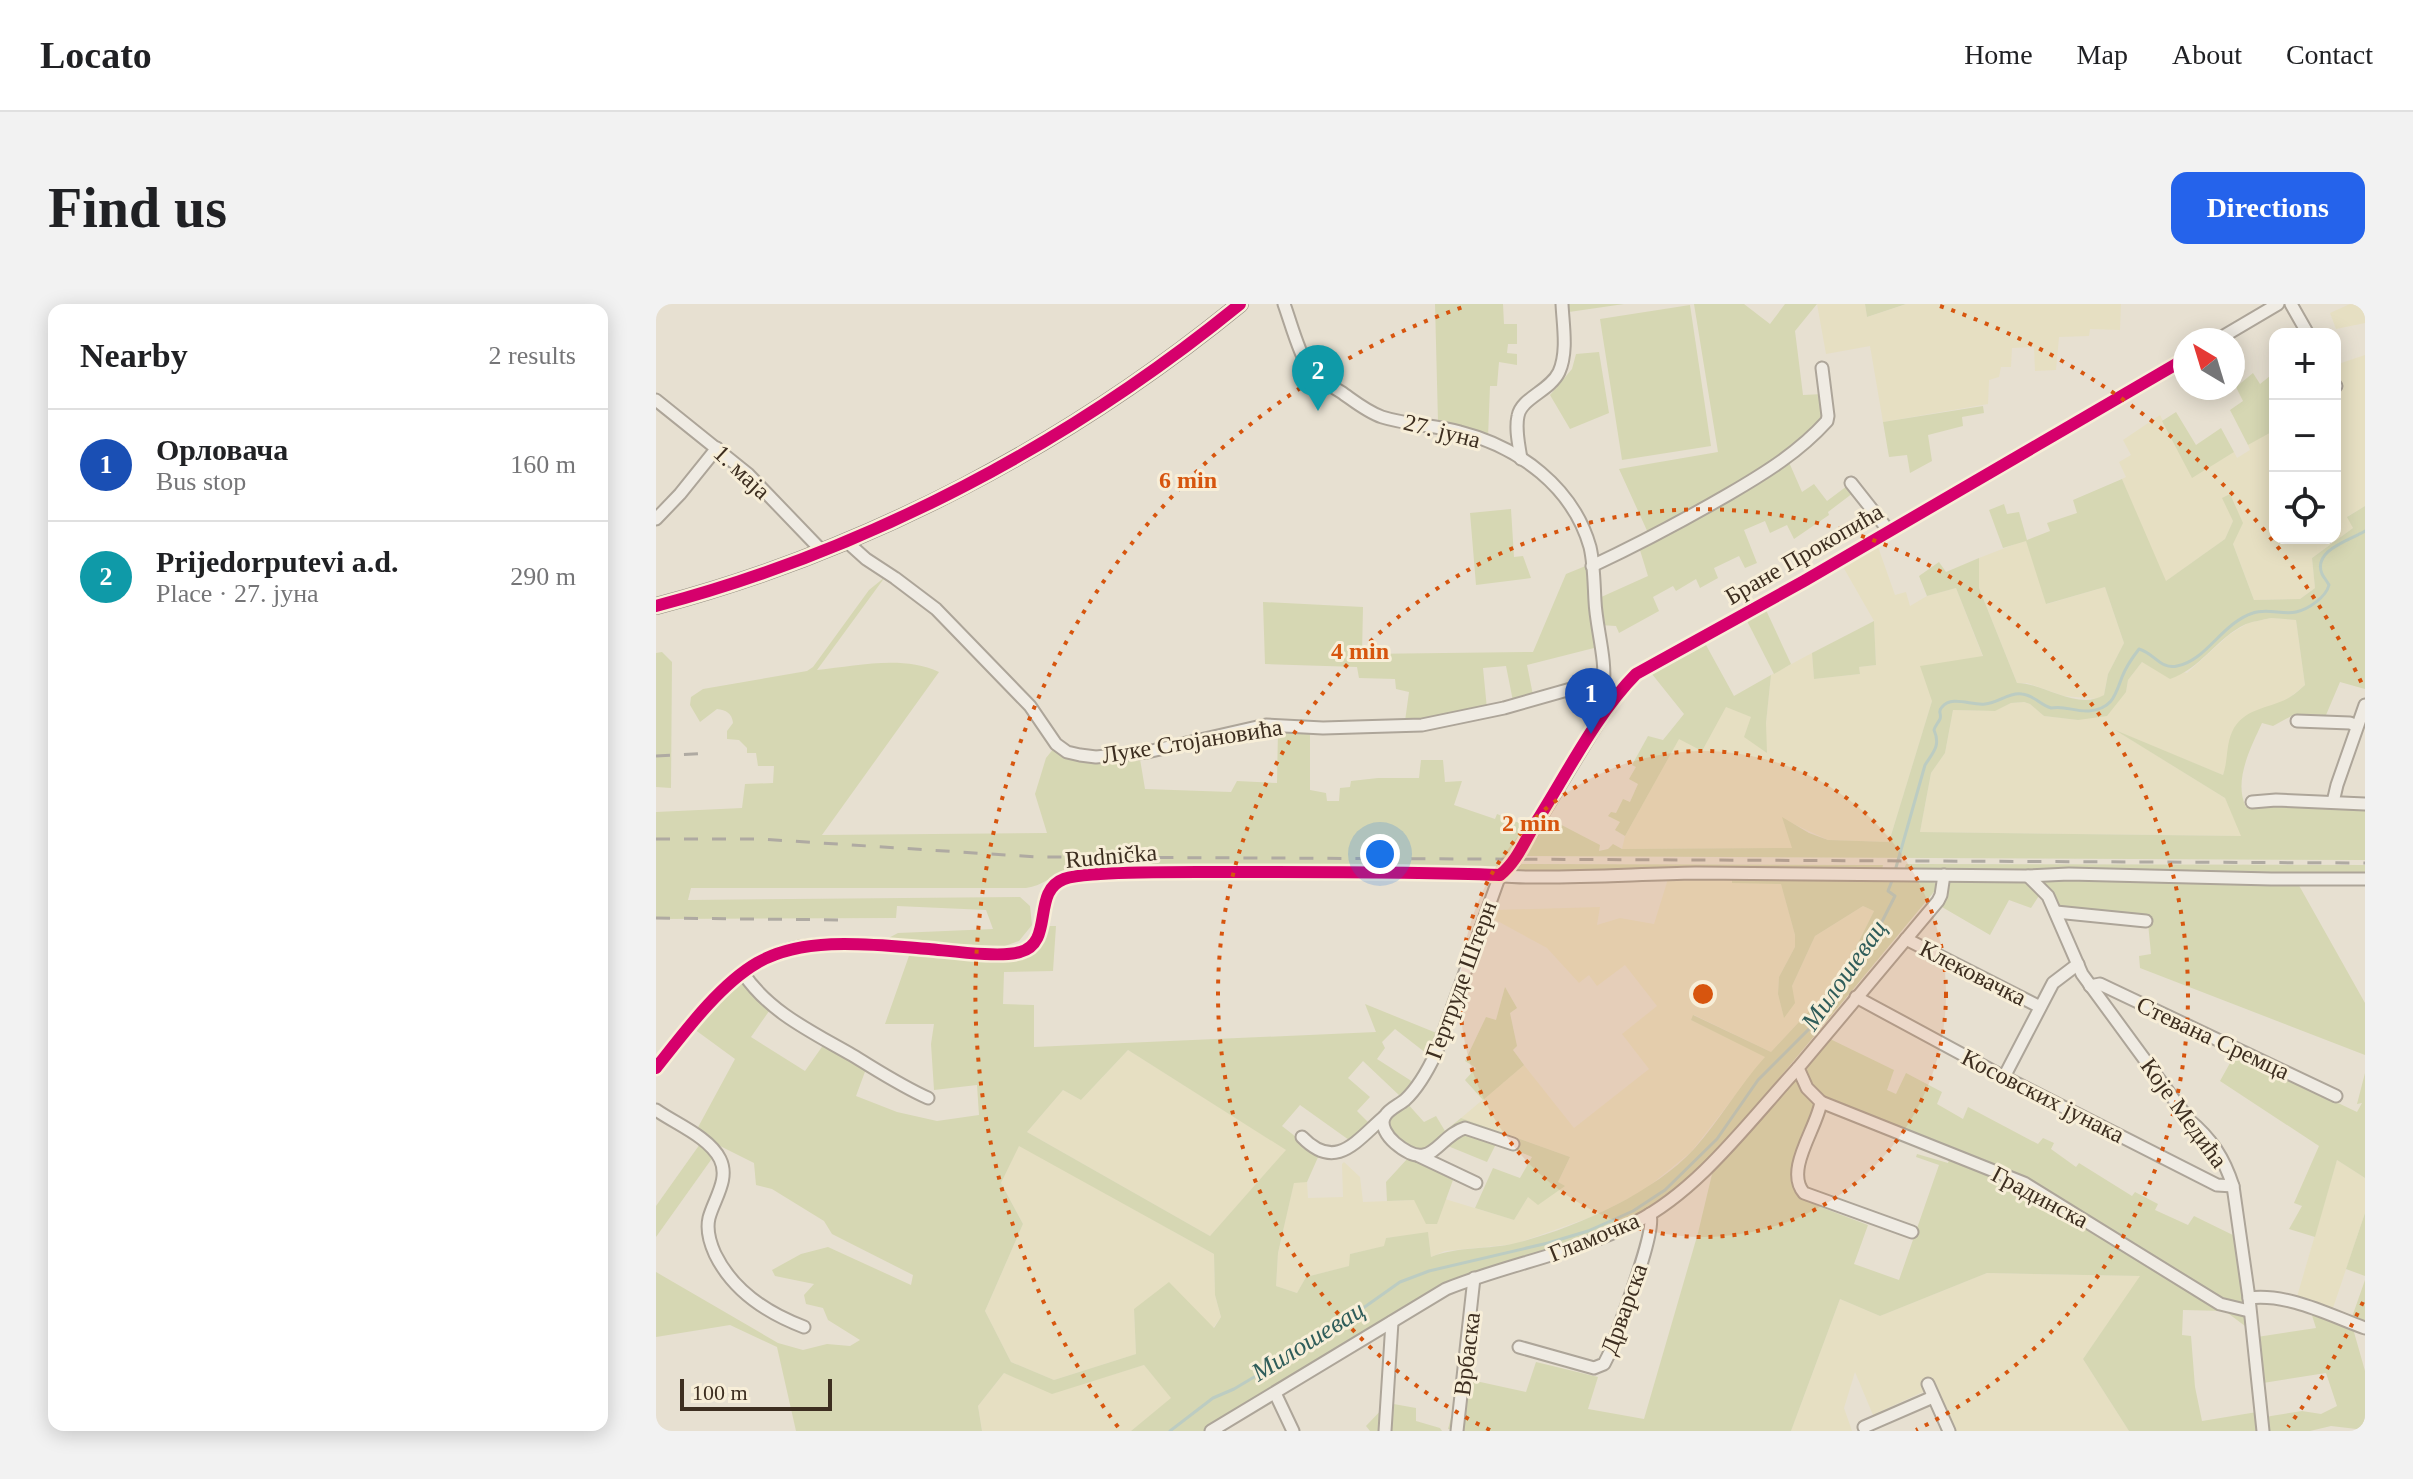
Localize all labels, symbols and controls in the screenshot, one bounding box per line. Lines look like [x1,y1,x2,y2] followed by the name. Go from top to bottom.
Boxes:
[40,34,152,76] text: Locato
[1964,39,2033,70] text: Home
[2077,39,2128,70] text: Map
[2172,39,2242,70] text: About
[2286,39,2373,70] text: Contact
[2171,172,2365,244] button: Directions
[48,177,227,239] text: Find us
[2173,328,2245,400] north arrow
[2269,328,2341,544] map controls
[2269,328,2341,400] button: +
[80,337,188,374] text: Nearby
[489,341,576,370] text: 2 results
[1292,345,1344,411] pin: 2
[2269,400,2341,472] button: −
[1401,409,1483,453] street label: 27. јуна
[156,433,288,466] text: Орловача
[709,440,776,505] street label: 1. маја
[100,450,113,479] text: 1
[510,450,576,479] text: 160 m
[156,467,246,496] text: Bus stop
[1159,467,1217,493] text: 6 min
[2269,472,2341,544] button: locate
[1720,498,1888,610] street label: Бране Прокопића
[156,545,398,578] text: Prijedorputevi a.d.
[100,562,113,591] text: 2
[510,562,576,591] text: 290 m
[156,579,319,608] text: Place · 27. јуна
[1331,638,1389,664] text: 4 min
[1565,668,1617,734] pin: 1
[1100,714,1284,768] street label: Луке Стојановића
[1502,810,1560,836] text: 2 min
[1360,834,1400,874] your location
[1064,839,1158,873] street label: Rudnička
[1420,897,1502,1063] street label: Гертруде Штерн
[1795,914,1892,1036] water label: Милошевац
[1916,935,2031,1011] street label: Клековачка
[1689,980,1717,1008] centre of rings
[2133,991,2294,1085] street label: Стевана Сремца
[1958,1044,2129,1148] street label: Косовских јунака
[2136,1053,2233,1173] street label: Које Медића
[1987,1161,2093,1233] street label: Градинска
[1545,1207,1643,1267] street label: Гламочка
[1596,1260,1653,1358] street label: Дрварска
[1245,1295,1370,1388] water label: Милошевац
[1449,1311,1485,1397] street label: Врбаска
[680,1375,832,1411] scale bar
[692,1380,748,1405] text: 100 m

